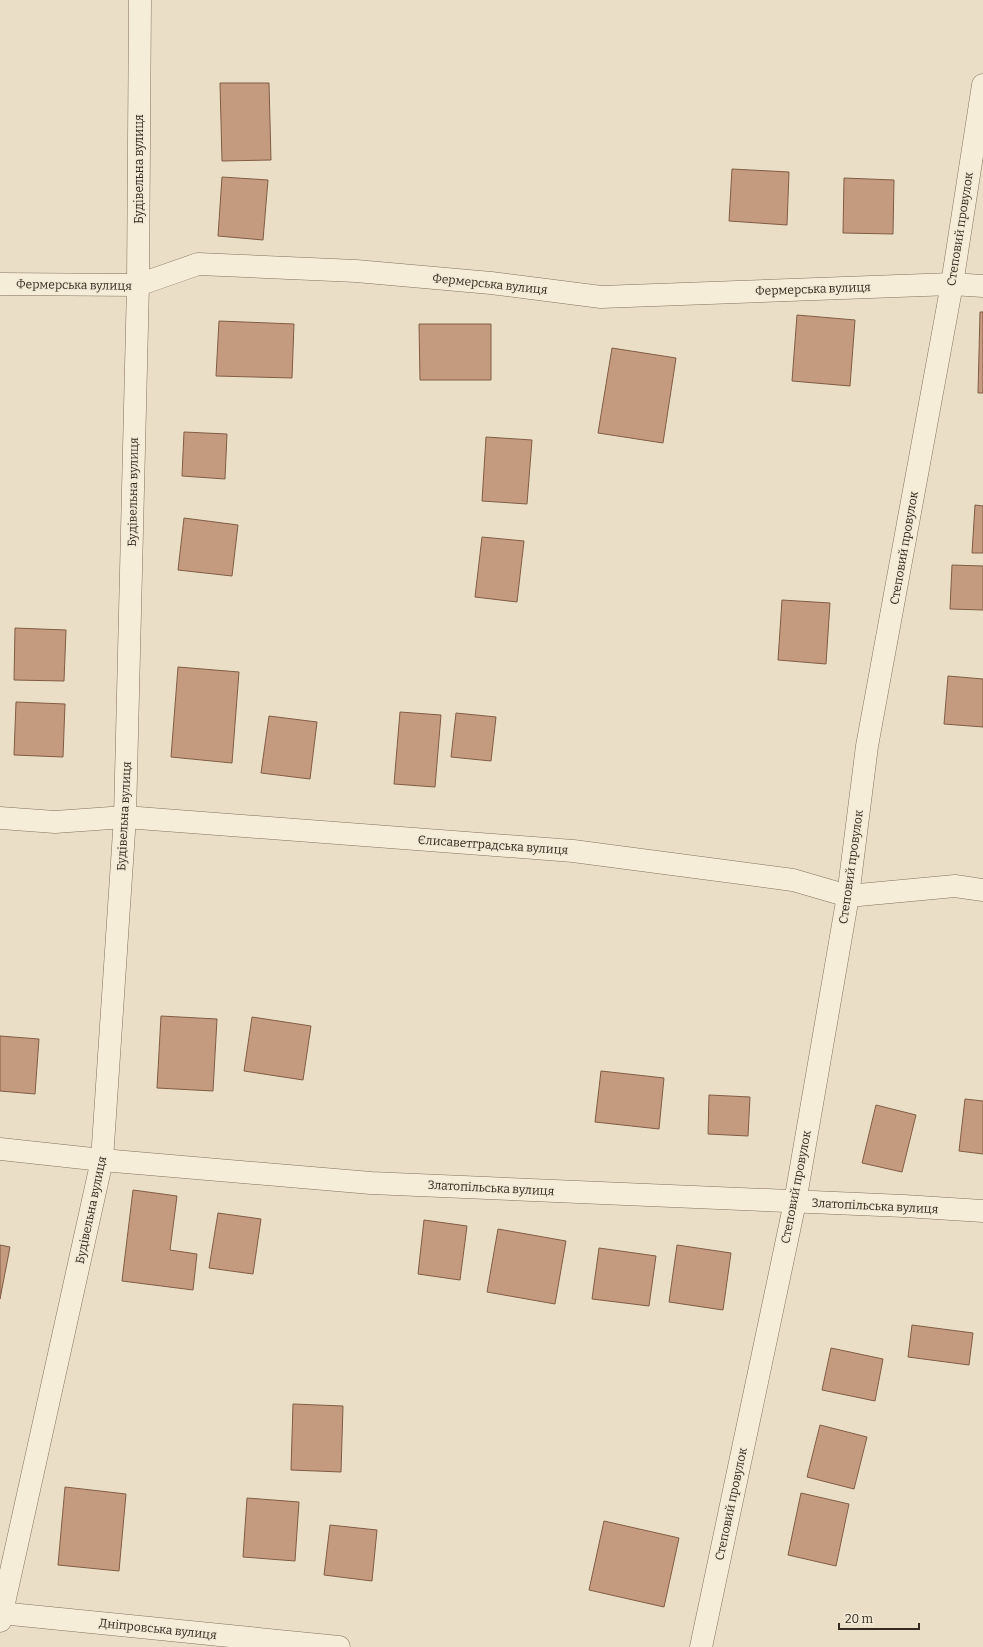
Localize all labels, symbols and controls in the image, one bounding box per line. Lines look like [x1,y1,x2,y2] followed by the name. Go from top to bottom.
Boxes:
[132,114,146,224] street label: Будівельна вулиця
[944,171,976,287] street label: Степовий провулок
[432,271,549,297] street label: Фермерська вулиця
[16,277,132,293] street label: Фермерська вулиця
[755,280,871,298] street label: Фермерська вулиця
[125,437,141,547] street label: Будівельна вулиця
[887,490,921,606] street label: Степовий провулок
[114,761,134,871] street label: Будівельна вулиця
[836,809,866,925] street label: Степовий провулок
[417,833,569,857] street label: Єлисаветградська вулиця
[778,1129,814,1245] street label: Степовий провулок
[73,1155,109,1265] street label: Будівельна вулиця
[427,1178,555,1198] street label: Златопільська вулиця
[811,1196,939,1216] street label: Златопільська вулиця
[712,1446,750,1562] street label: Степовий провулок
[839,1605,919,1631] scale bar
[845,1612,874,1626] text: 20 m
[98,1616,218,1642] street label: Дніпровська вулиця

